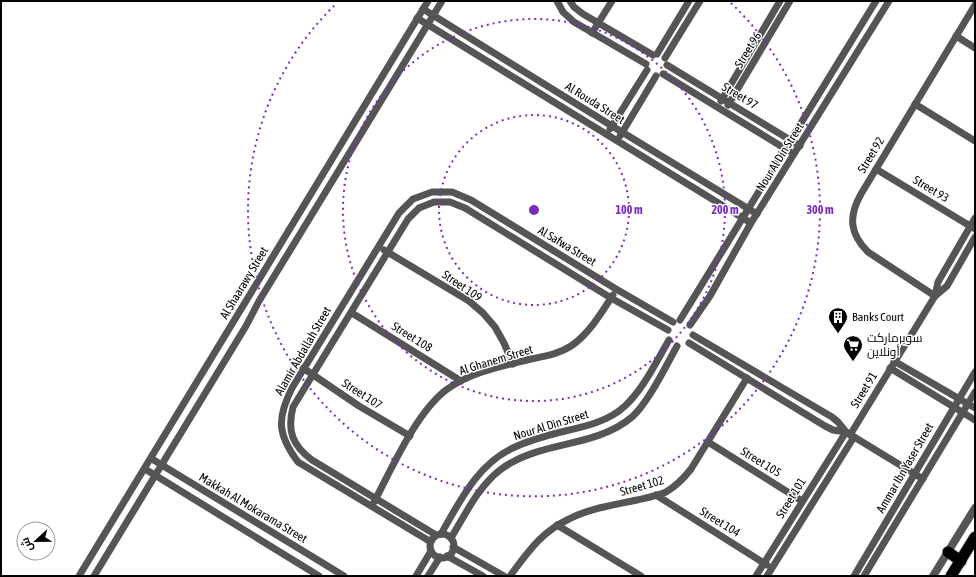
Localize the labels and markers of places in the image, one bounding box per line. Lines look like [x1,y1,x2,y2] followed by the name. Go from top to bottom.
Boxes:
[527,203,541,217] centre of rings
[827,306,849,334] building icon: Banks Court
[852,310,905,324] place label: Banks Court
[867,331,922,359] place label: سوبرماركت أونلاين
[842,334,864,362] supermarket icon: سوبرماركت أونلاين

